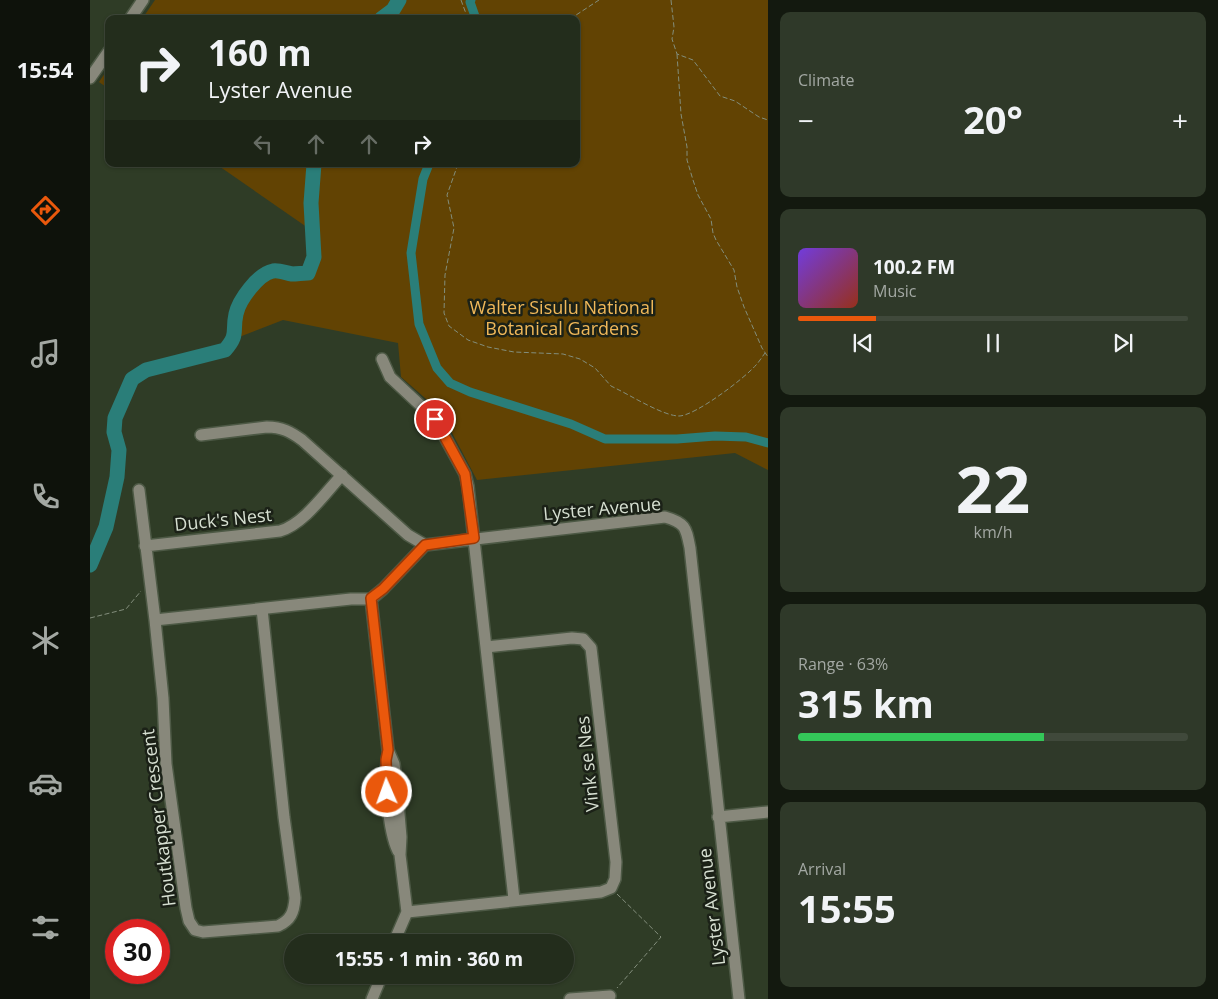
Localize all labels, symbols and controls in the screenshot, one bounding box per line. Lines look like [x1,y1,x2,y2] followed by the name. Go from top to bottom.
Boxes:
[208,29,312,76] text: 160 m
[125,35,190,100] icon: right
[17,54,73,84] text: 15:54
[798,69,855,91] text: Climate
[208,74,352,104] text: Lyster Avenue
[963,93,1023,145] text: 20°
[798,101,814,139] text: −
[1172,101,1188,139] text: +
[249,130,277,158] icon: left
[302,130,330,158] icon: ahead
[355,130,383,158] icon: ahead
[408,130,436,158] icon: right
[28,193,63,228] icon: directions
[873,254,955,280] text: 100.2 FM
[873,280,917,302] text: Music
[470,295,654,340] park label: Walter Sisulu National Botanical Gardens
[849,329,877,357] icon: previous
[979,329,1007,357] icon: pause
[1109,329,1137,357] icon: next
[28,336,63,371] icon: music
[414,398,456,440] pin
[421,405,449,433] icon: arrive
[956,444,1030,532] text: 22
[28,479,63,514] icon: phone
[542,491,662,525] street label: Lyster Avenue
[173,502,273,536] street label: Duck's Nest
[974,521,1012,543] text: km/h
[28,623,63,658] icon: climate
[798,653,888,675] text: Range · 63%
[798,677,934,729] text: 315 km
[570,715,604,813] street label: Vink se Nes
[135,728,181,908] street label: Houtkapper Crescent
[360,765,412,817] position arrow
[28,766,63,801] icon: car
[692,847,730,967] street label: Lyster Avenue
[798,858,846,880] text: Arrival
[798,882,896,934] text: 15:55
[28,910,63,945] icon: filters
[105,919,170,984] speed limit sign: 30
[335,946,523,972] text: 15:55 · 1 min · 360 m

